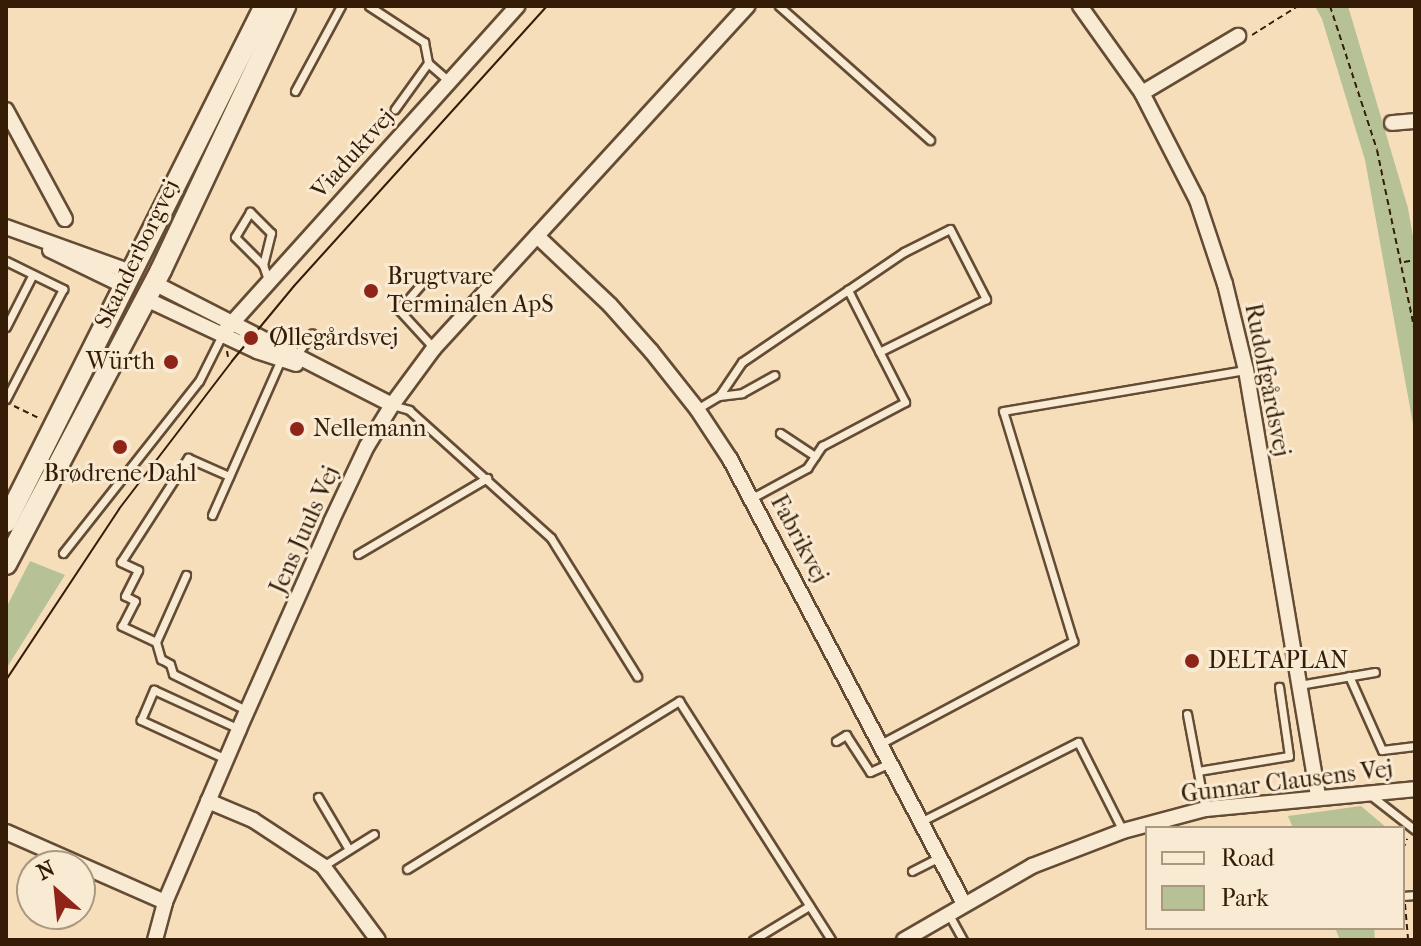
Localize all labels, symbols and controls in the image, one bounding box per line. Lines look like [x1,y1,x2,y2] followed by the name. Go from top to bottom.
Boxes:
[305,103,401,205] street label: Viaduktvej
[89,175,185,333] street label: Skanderborgvej
[387,263,554,319] place label: Brugtvare Terminalen ApS
[362,282,380,300] marker: Brugtvare Terminalen ApS
[1238,301,1296,459] street label: Rudolfgårdsvej
[269,324,398,352] place label: Øllegårdsvej
[240,327,262,349] marker: Øllegårdsvej
[86,348,155,376] place label: Würth
[162,353,180,371] marker: Würth
[313,415,426,443] place label: Nellemann
[288,420,306,438] marker: Nellemann
[111,438,129,456] marker: Brødrene Dahl
[43,460,197,488] place label: Brødrene Dahl
[264,462,346,598] street label: Jens Juuls Vej
[764,490,834,588] street label: Fabrikvej
[1208,647,1348,675] place label: DELTAPLAN
[1183,652,1201,670] marker: DELTAPLAN
[1179,755,1395,809] street label: Gunnar Clausens Vej
[1145,826,1405,930] legend
[1221,844,1274,872] text: Road
[16,850,96,930] north arrow
[33,855,59,886] text: N
[1221,884,1269,912] text: Park

